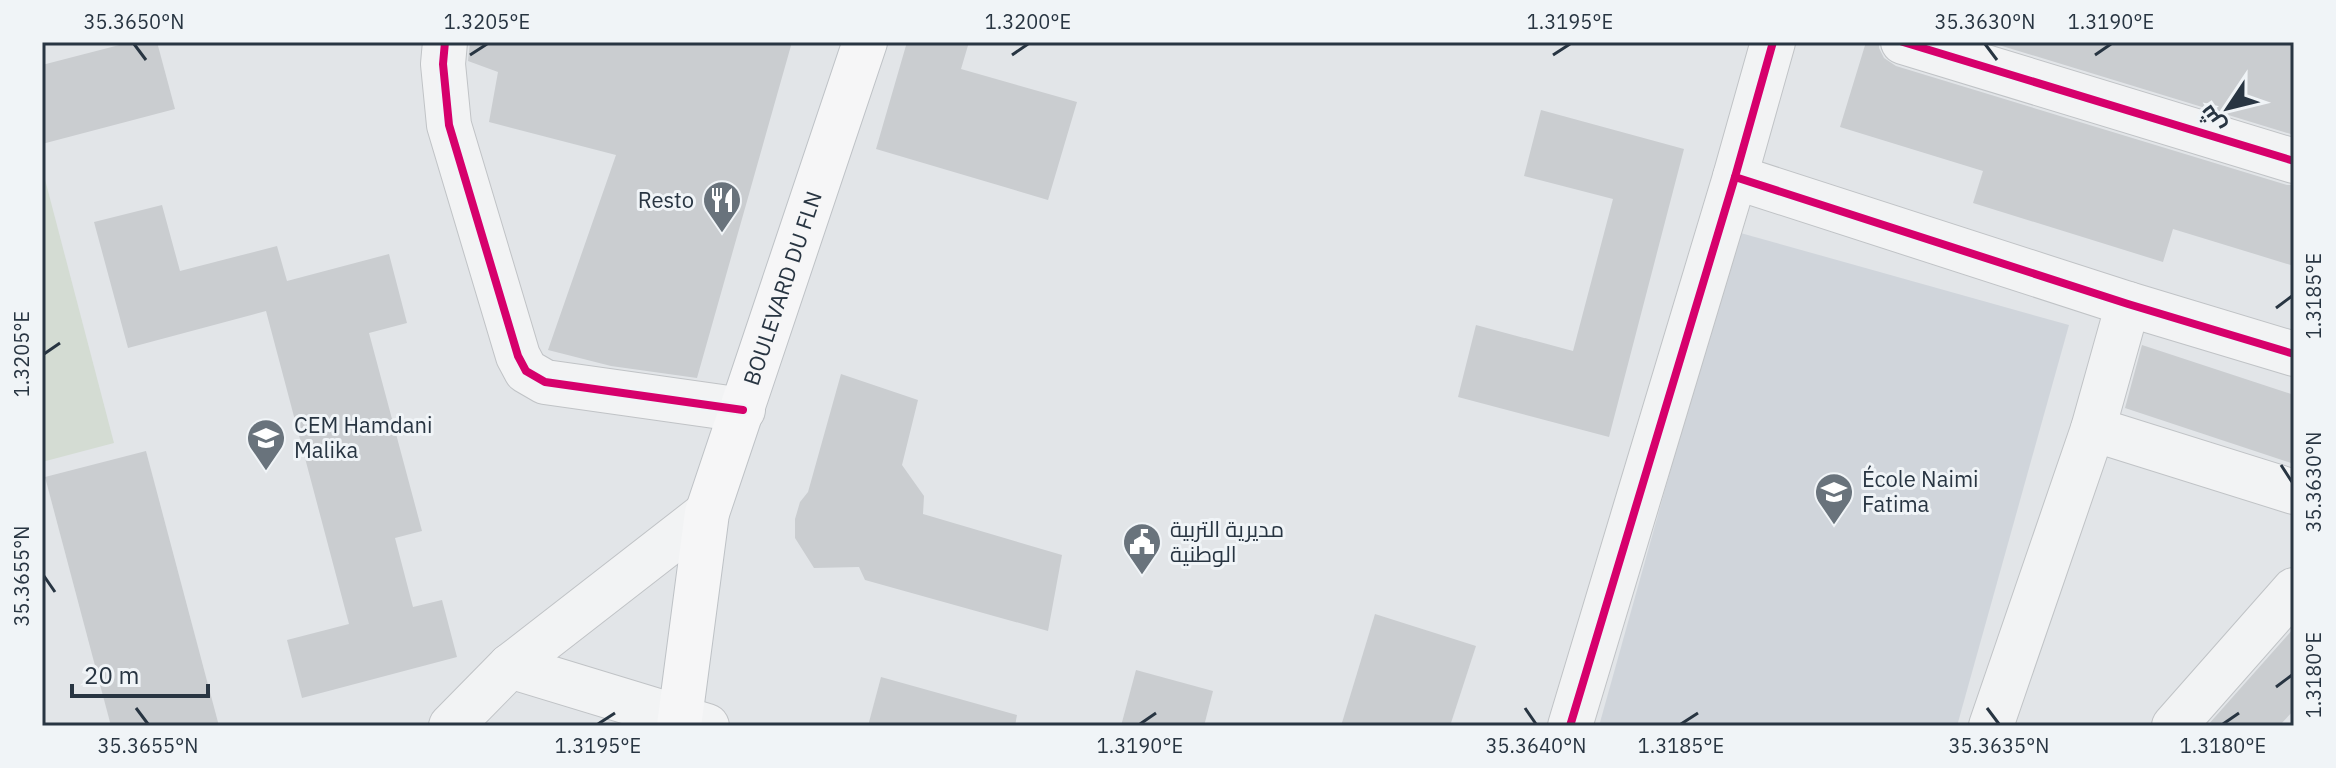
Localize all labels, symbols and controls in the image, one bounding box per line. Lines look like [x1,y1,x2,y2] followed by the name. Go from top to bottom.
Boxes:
[84,8,184,35] text: 35.3650°N
[444,8,530,35] text: 1.3205°E
[985,8,1071,35] text: 1.3200°E
[1527,8,1613,35] text: 1.3195°E
[1935,8,2035,35] text: 35.3630°N
[2068,8,2154,35] text: 1.3190°E
[2188,68,2268,148] north arrow
[2191,100,2231,140] text: ش
[701,179,743,234] restaurant icon: Resto
[638,185,694,214] place label: Resto
[736,187,828,389] street label: BOULEVARD DU FLN
[2300,253,2327,339] text: 1.3185°E
[8,311,35,397] text: 1.3205°E
[294,410,433,464] place label: CEM Hamdani Malika
[245,417,287,472] school or university icon: CEM Hamdani Malika
[2300,432,2327,532] text: 35.3630°N
[1862,464,1979,518] place label: École Naimi Fatima
[1813,471,1855,526] school or university icon: École Naimi Fatima
[1170,514,1284,568] place label: مديرية التربية الوطنية
[1121,521,1163,576] public building icon: مديرية التربية الوطنية
[8,526,35,626] text: 35.3655°N
[2300,632,2327,718] text: 1.3180°E
[72,648,208,698] scale bar
[84,659,139,691] text: 20 m
[98,732,198,759] text: 35.3655°N
[555,732,641,759] text: 1.3195°E
[1097,732,1183,759] text: 1.3190°E
[1486,732,1586,759] text: 35.3640°N
[1638,732,1724,759] text: 1.3185°E
[1949,732,2049,759] text: 35.3635°N
[2180,732,2266,759] text: 1.3180°E

